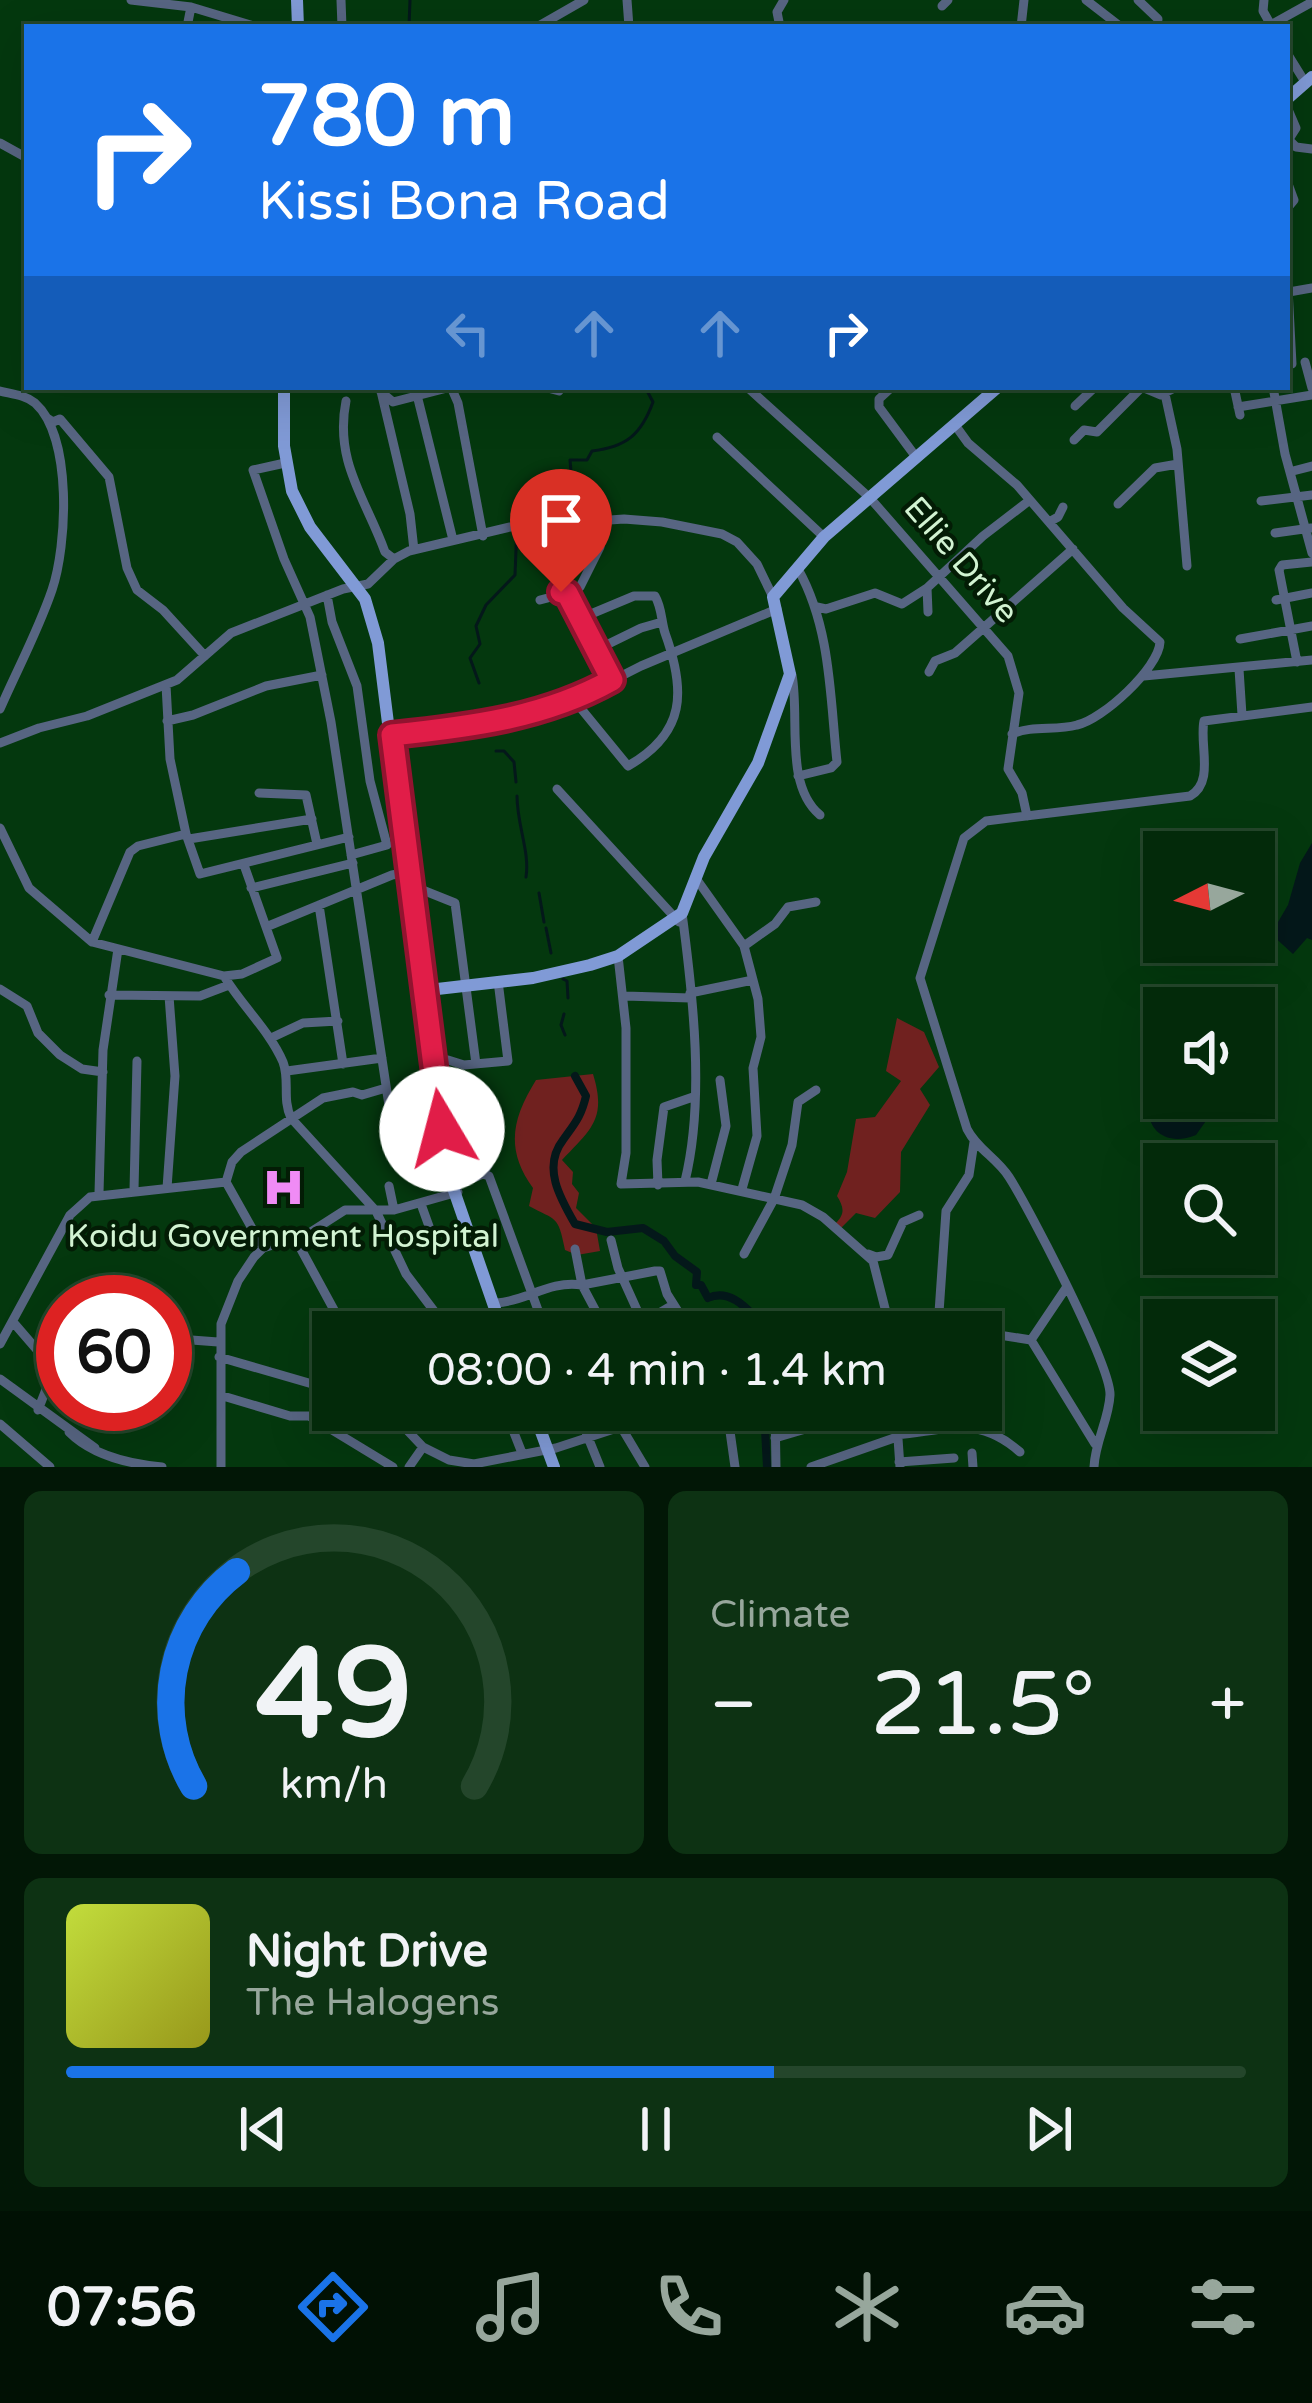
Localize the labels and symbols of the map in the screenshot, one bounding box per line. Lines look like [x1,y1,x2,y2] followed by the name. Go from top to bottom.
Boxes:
[510,469,612,592] pin
[896,489,1026,631] street label: Ellie Drive
[1143,831,1275,963] north arrow
[379,1066,505,1192] position arrow
[260,1165,306,1211] hospital icon: Koidu Government Hospital
[67,1217,499,1256] place label: Koidu Government Hospital
[36,1275,192,1431] speed limit sign: 60

